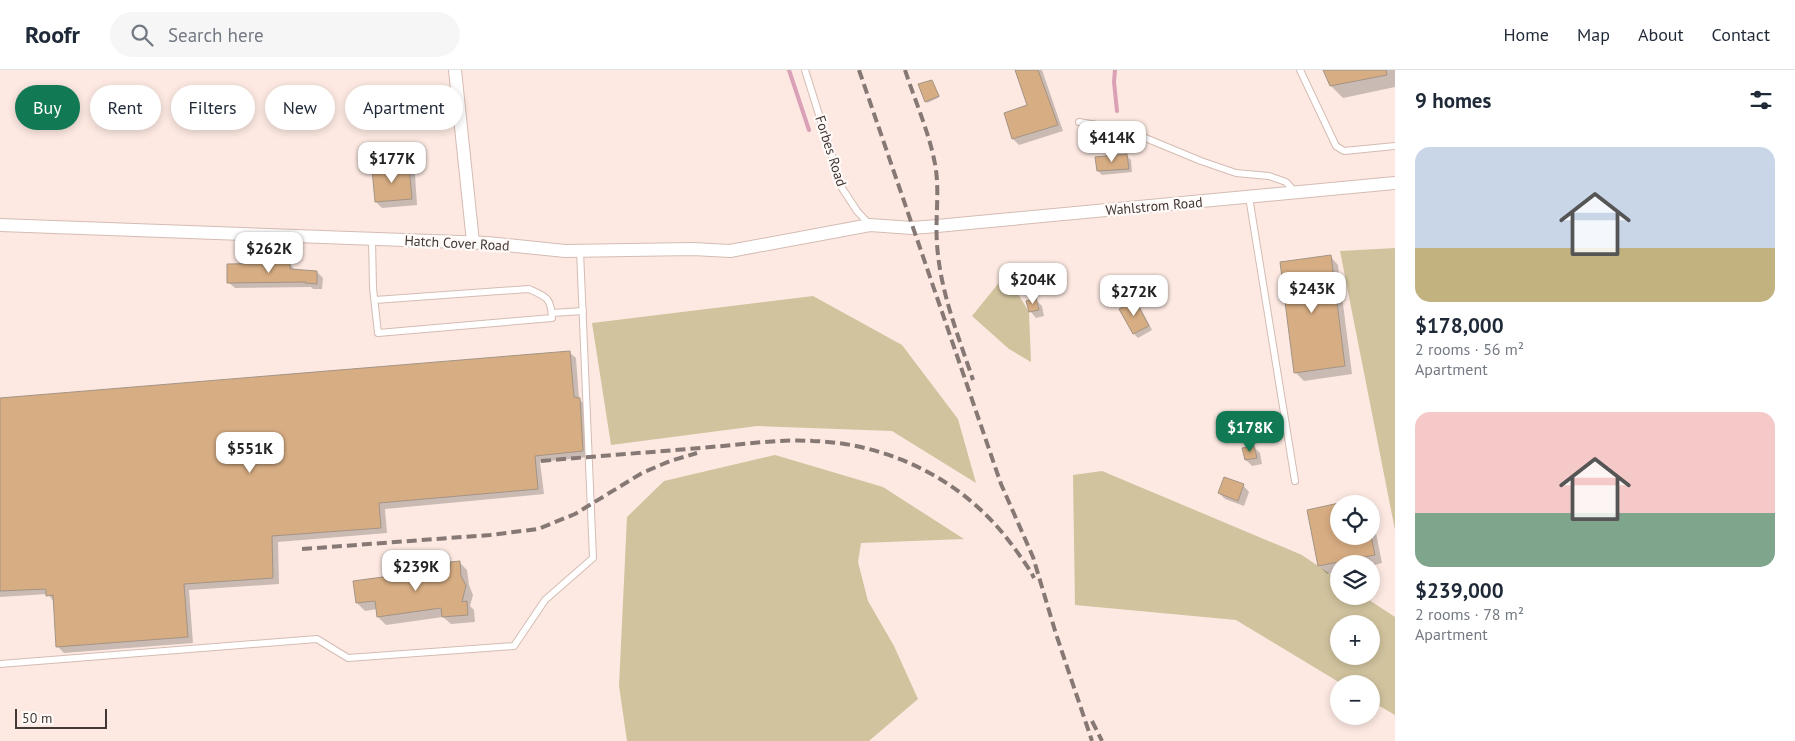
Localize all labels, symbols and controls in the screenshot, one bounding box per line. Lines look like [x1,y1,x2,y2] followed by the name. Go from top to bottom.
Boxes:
[110,12,460,57] search box
[25,19,80,50] text: Roofr
[128,21,156,49] icon: search
[168,23,264,47] text: Search here
[1503,23,1549,46] text: Home
[1577,23,1610,46] text: Map
[1638,23,1684,46] text: About
[1712,23,1770,46] text: Contact
[15,85,80,130] chip: Buy
[90,85,161,130] chip: Rent
[171,85,255,130] chip: Filters
[265,85,335,130] chip: New
[345,85,463,130] chip: Apartment
[1747,86,1775,114] icon: filters
[1415,87,1491,114] text: 9 homes
[811,113,851,189] street label: Forbes Road
[1077,121,1147,163] pin: $414K
[1089,127,1135,147] text: $414K
[357,142,427,184] pin: $177K
[369,148,415,168] text: $177K
[1550,179,1640,269] icon: home
[1105,193,1203,219] street label: Wahlstrom Road
[404,231,510,255] street label: Hatch Cover Road
[234,232,304,274] pin: $262K
[246,238,292,258] text: $262K
[998,262,1068,305] pin: $204K
[1010,269,1056,289] text: $204K
[1277,272,1347,314] pin: $243K
[1099,274,1169,317] pin: $272K
[1289,278,1335,298] text: $243K
[1111,281,1157,301] text: $272K
[1415,312,1504,339] text: $178,000
[1415,339,1524,359] text: 2 rooms · 56 m²
[1415,359,1488,379] text: Apartment
[1215,410,1285,453] pin: $178K
[1227,417,1273,437] text: $178K
[215,432,285,474] pin: $551K
[227,438,273,458] text: $551K
[1550,444,1640,534] icon: home
[1330,495,1380,725] map controls
[1330,495,1380,545] button: locate
[381,550,451,592] pin: $239K
[1330,555,1380,605] button: layers
[393,556,439,576] text: $239K
[1415,577,1504,604] text: $239,000
[1415,604,1524,624] text: 2 rooms · 78 m²
[1330,615,1380,665] button: +
[1415,624,1488,644] text: Apartment
[1330,675,1380,725] button: −
[15,706,108,729] scale bar
[22,709,52,727] text: 50 m

